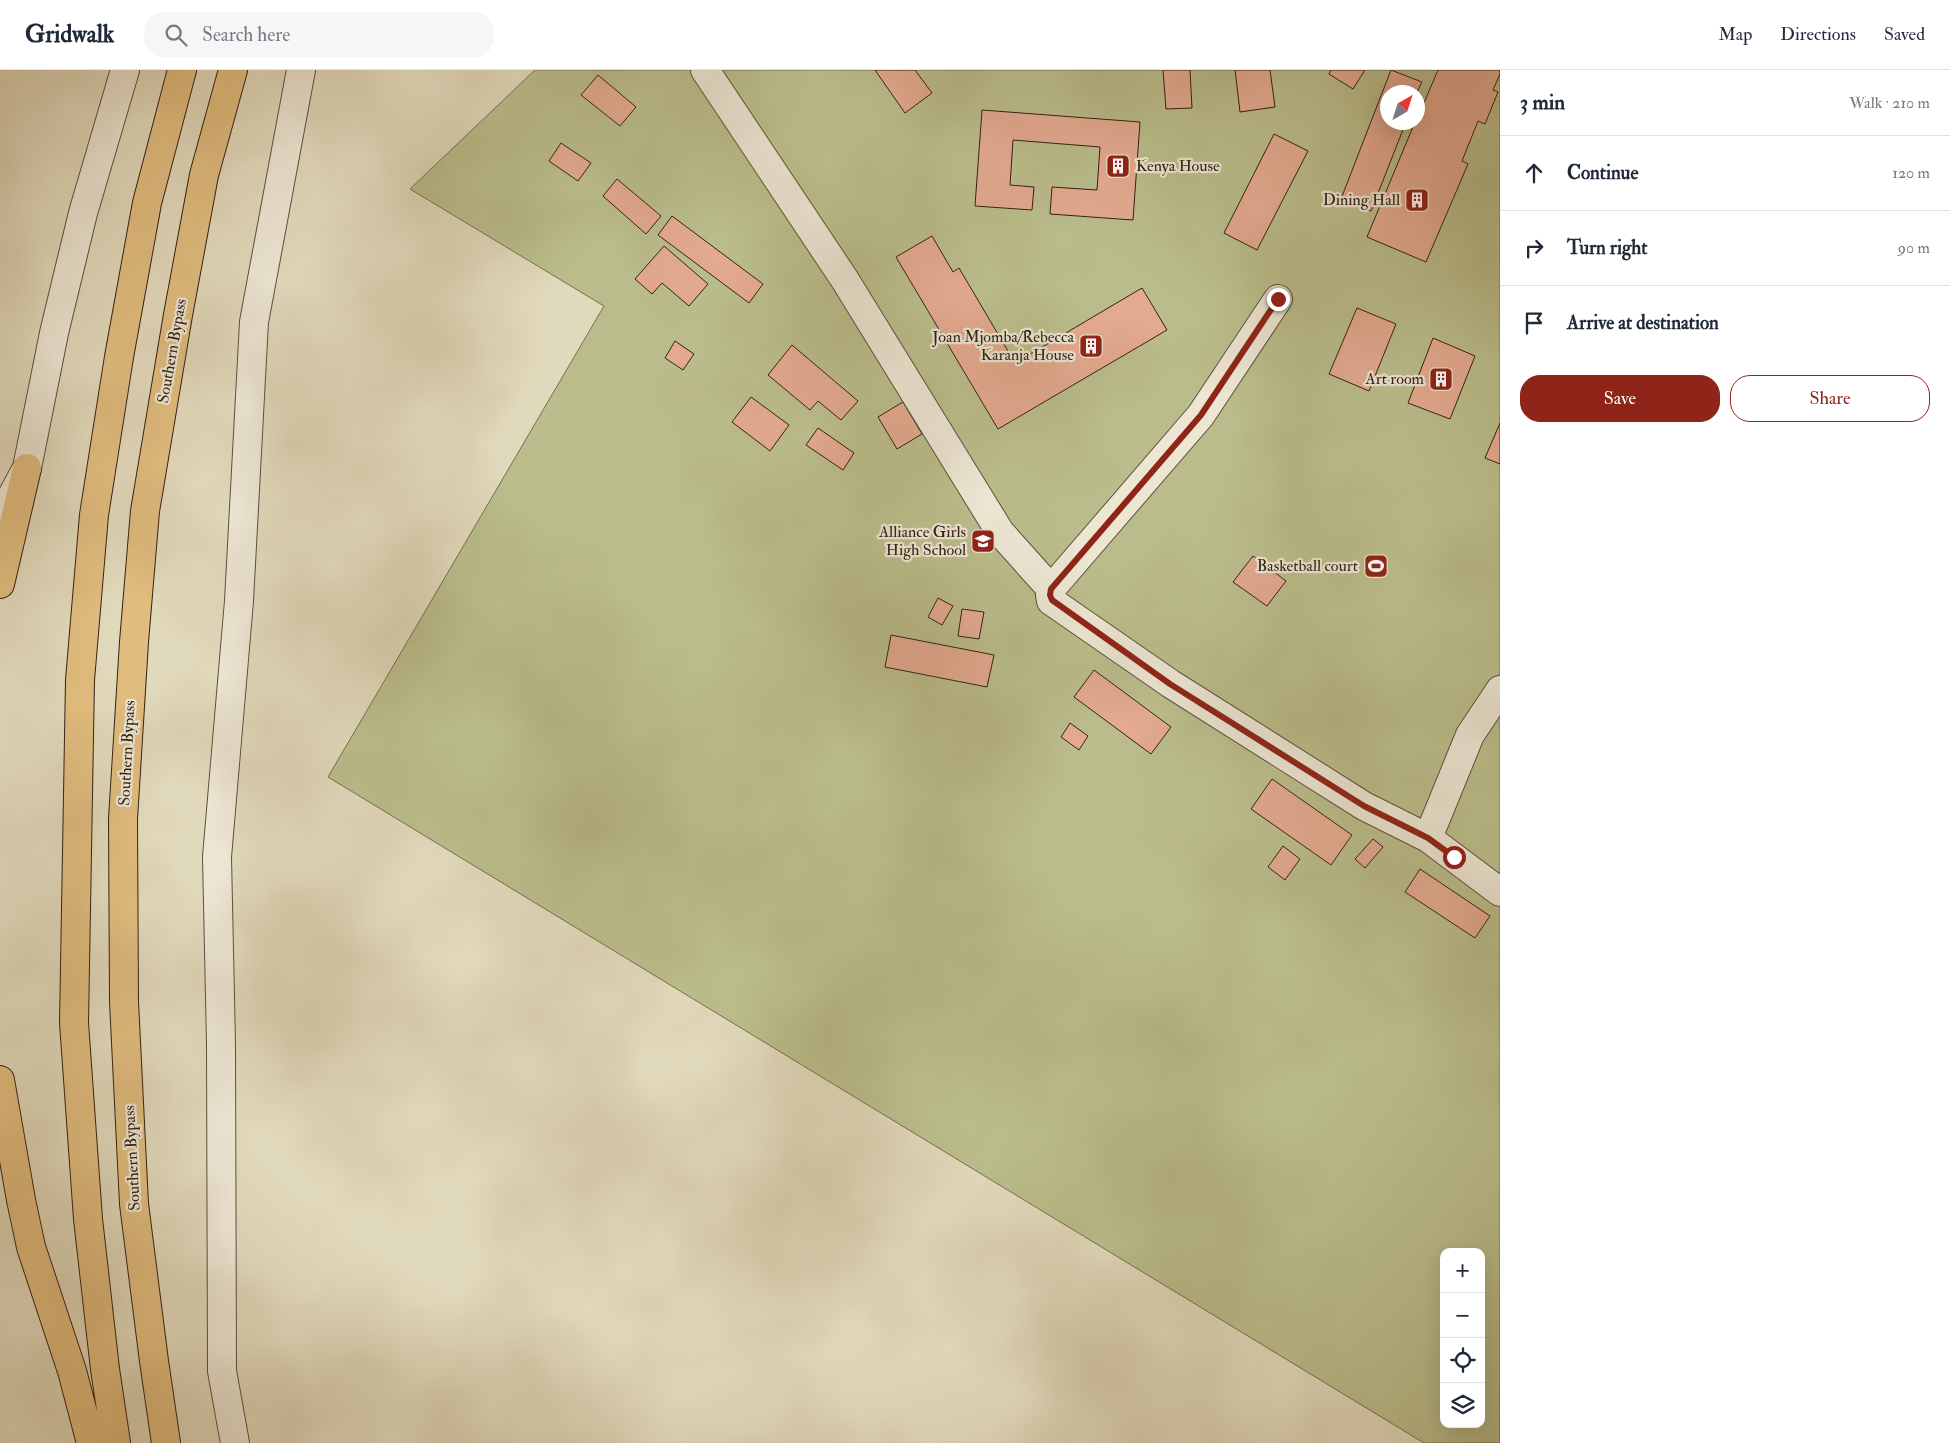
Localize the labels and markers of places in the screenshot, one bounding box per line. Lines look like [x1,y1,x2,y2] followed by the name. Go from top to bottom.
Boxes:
[1105,153,1131,179] building icon: Kenya House
[1136,156,1220,176] place label: Kenya House
[1404,187,1430,213] building icon: Dining Hall
[1323,190,1400,210] place label: Dining Hall
[931,327,1074,365] place label: Joan Mjomba/Rebecca Karanja House
[1078,333,1104,359] building icon: Joan Mjomba/Rebecca Karanja House
[1428,366,1454,392] building icon: Art room
[1365,369,1425,389] place label: Art room
[878,522,966,560] place label: Alliance Girls High School
[970,528,996,554] school or university icon: Alliance Girls High School
[1363,553,1389,579] sports icon: Basketball court
[1257,556,1358,576] place label: Basketball court

